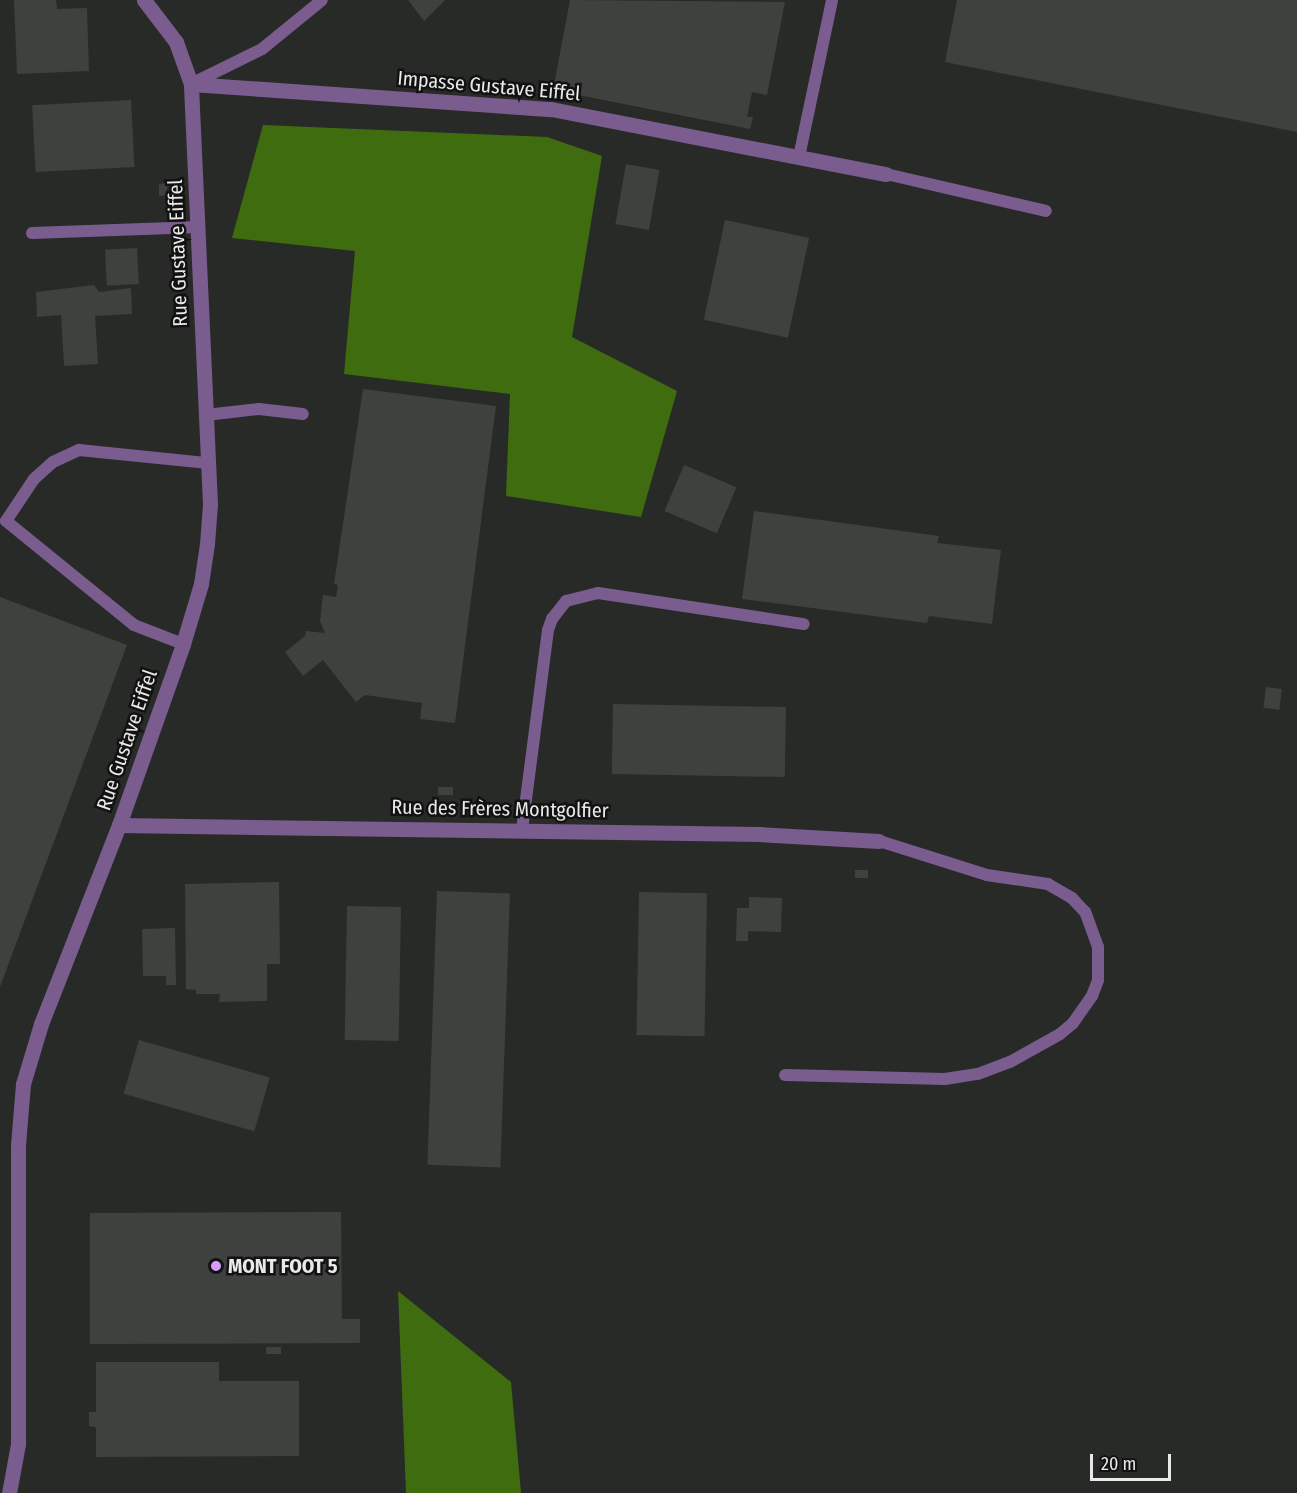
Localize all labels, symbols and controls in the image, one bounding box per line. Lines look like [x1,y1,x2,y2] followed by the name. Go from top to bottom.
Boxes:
[397,66,581,106] street label: Impasse Gustave Eiffel
[163,179,193,327] street label: Rue Gustave Eiffel
[92,666,162,814] street label: Rue Gustave Eiffel
[391,795,609,823] street label: Rue des Frères Montgolfier
[228,1254,337,1278] place label: MONT FOOT 5
[209,1259,223,1273] marker: MONT FOOT 5
[1093,1442,1174,1480] scale bar
[1101,1453,1136,1475] text: 20 m

